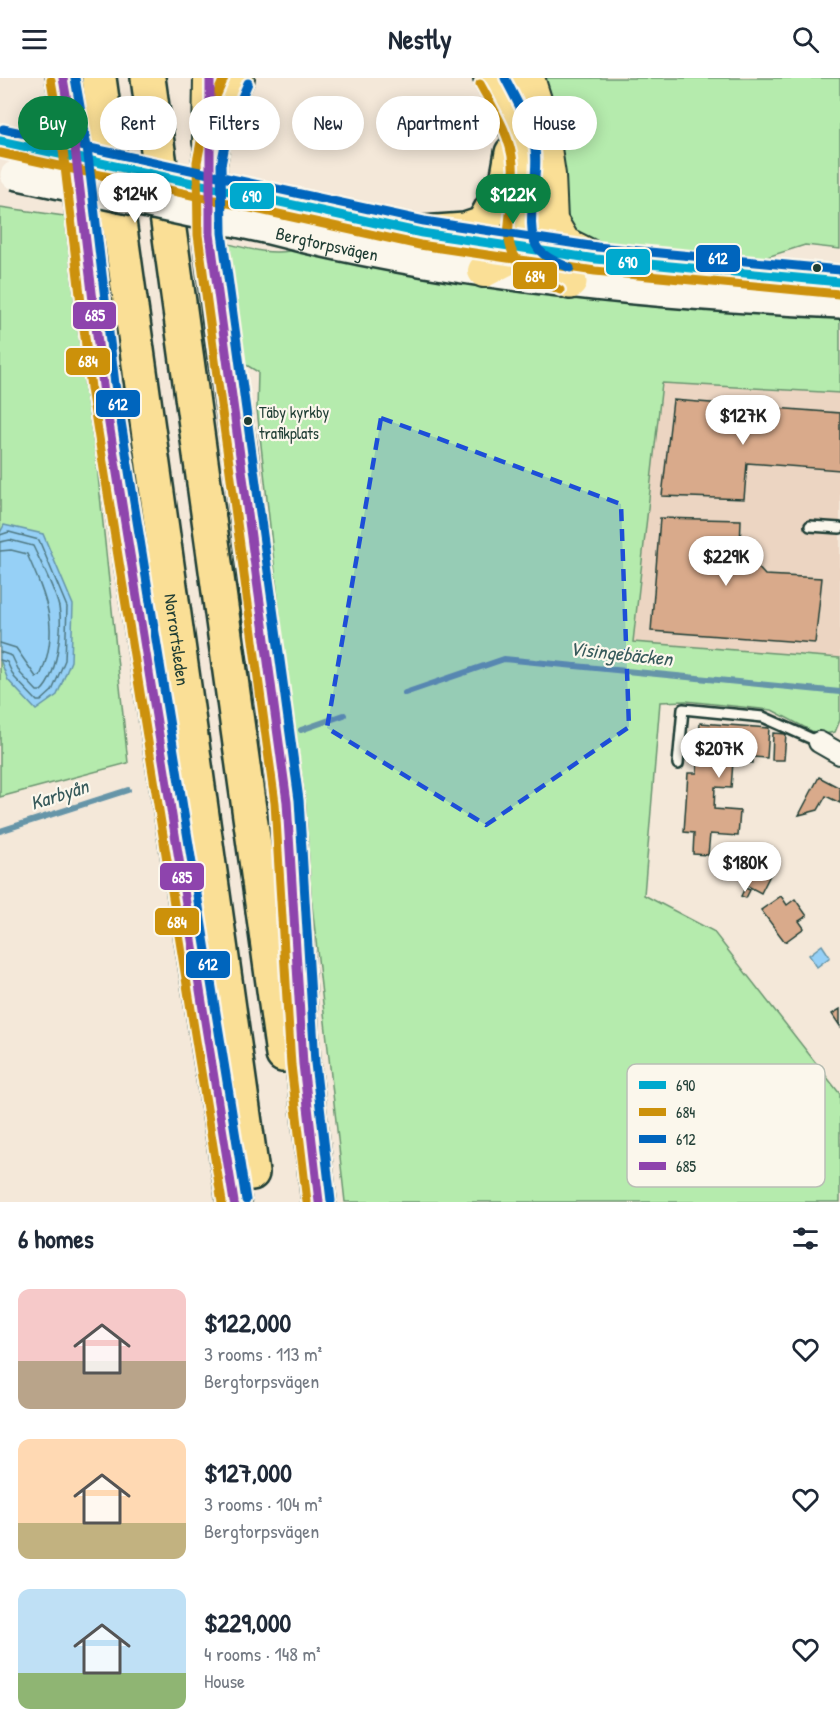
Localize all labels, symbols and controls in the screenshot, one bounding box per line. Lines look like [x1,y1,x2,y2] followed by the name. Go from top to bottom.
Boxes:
[388,21,452,57] text: Nestly
[18,23,51,56] icon: menu
[789,23,822,56] icon: search
[18,96,88,150] chip: Buy
[100,96,177,150] chip: Rent
[189,96,280,150] chip: Filters
[292,96,364,150] chip: New
[376,96,500,150] chip: Apartment
[512,96,597,150] chip: House
[93,173,177,224] pin: $124K
[471,174,555,225] pin: $122K
[113,179,157,206] text: $124K
[490,180,536,207] text: $122K
[229,182,275,210] line badge: 690
[242,185,262,207] text: 690
[274,220,380,267] street label: Bergtorpsvägen
[695,244,741,273] line badge: 612
[708,247,728,269] text: 612
[605,248,651,276] line badge: 690
[618,251,638,273] text: 690
[512,261,558,290] line badge: 684
[811,262,823,274] unlabelled marker
[525,265,545,287] text: 684
[72,301,117,330] line badge: 685
[85,304,105,326] text: 685
[65,347,111,376] line badge: 684
[78,350,98,372] text: 684
[95,389,141,418] line badge: 612
[108,393,128,415] text: 612
[701,395,785,446] pin: $127K
[259,401,330,444] place label: Täby kyrkby trafikplats
[719,401,767,428] text: $127K
[242,415,254,427] marker: Täby kyrkby trafikplats
[684,536,768,587] pin: $229K
[703,542,749,569] text: $229K
[159,592,196,687] street label: Norrortsleden
[568,634,676,673] water label: Visingebäcken
[677,728,761,779] pin: $207K
[695,734,743,761] text: $207K
[26,771,94,817] water label: Karbyån
[703,842,787,893] pin: $180K
[722,848,768,875] text: $180K
[159,862,205,891] line badge: 685
[172,866,192,888] text: 685
[154,907,200,936] line badge: 684
[167,911,187,933] text: 684
[185,950,231,979] line badge: 612
[198,953,218,975] text: 612
[627,1064,825,1187] legend
[676,1074,695,1096] text: 690
[676,1101,695,1123] text: 684
[676,1128,696,1150] text: 612
[676,1155,696,1177] text: 685
[18,1221,94,1256] text: 6 homes
[789,1222,822,1255] icon: filters
[204,1305,291,1340] text: $122,000
[66,1313,138,1385] icon: home
[789,1333,822,1366] icon: heart
[204,1340,322,1367] text: 3 rooms · 113 m²
[204,1367,319,1394] text: Bergtorpsvägen
[204,1455,292,1490] text: $127,000
[66,1463,138,1535] icon: home
[789,1483,822,1516] icon: heart
[204,1490,322,1517] text: 3 rooms · 104 m²
[204,1517,319,1544] text: Bergtorpsvägen
[204,1605,291,1640] text: $229,000
[66,1613,138,1685] icon: home
[789,1633,822,1666] icon: heart
[204,1640,321,1667] text: 4 rooms · 148 m²
[204,1667,245,1694] text: House

